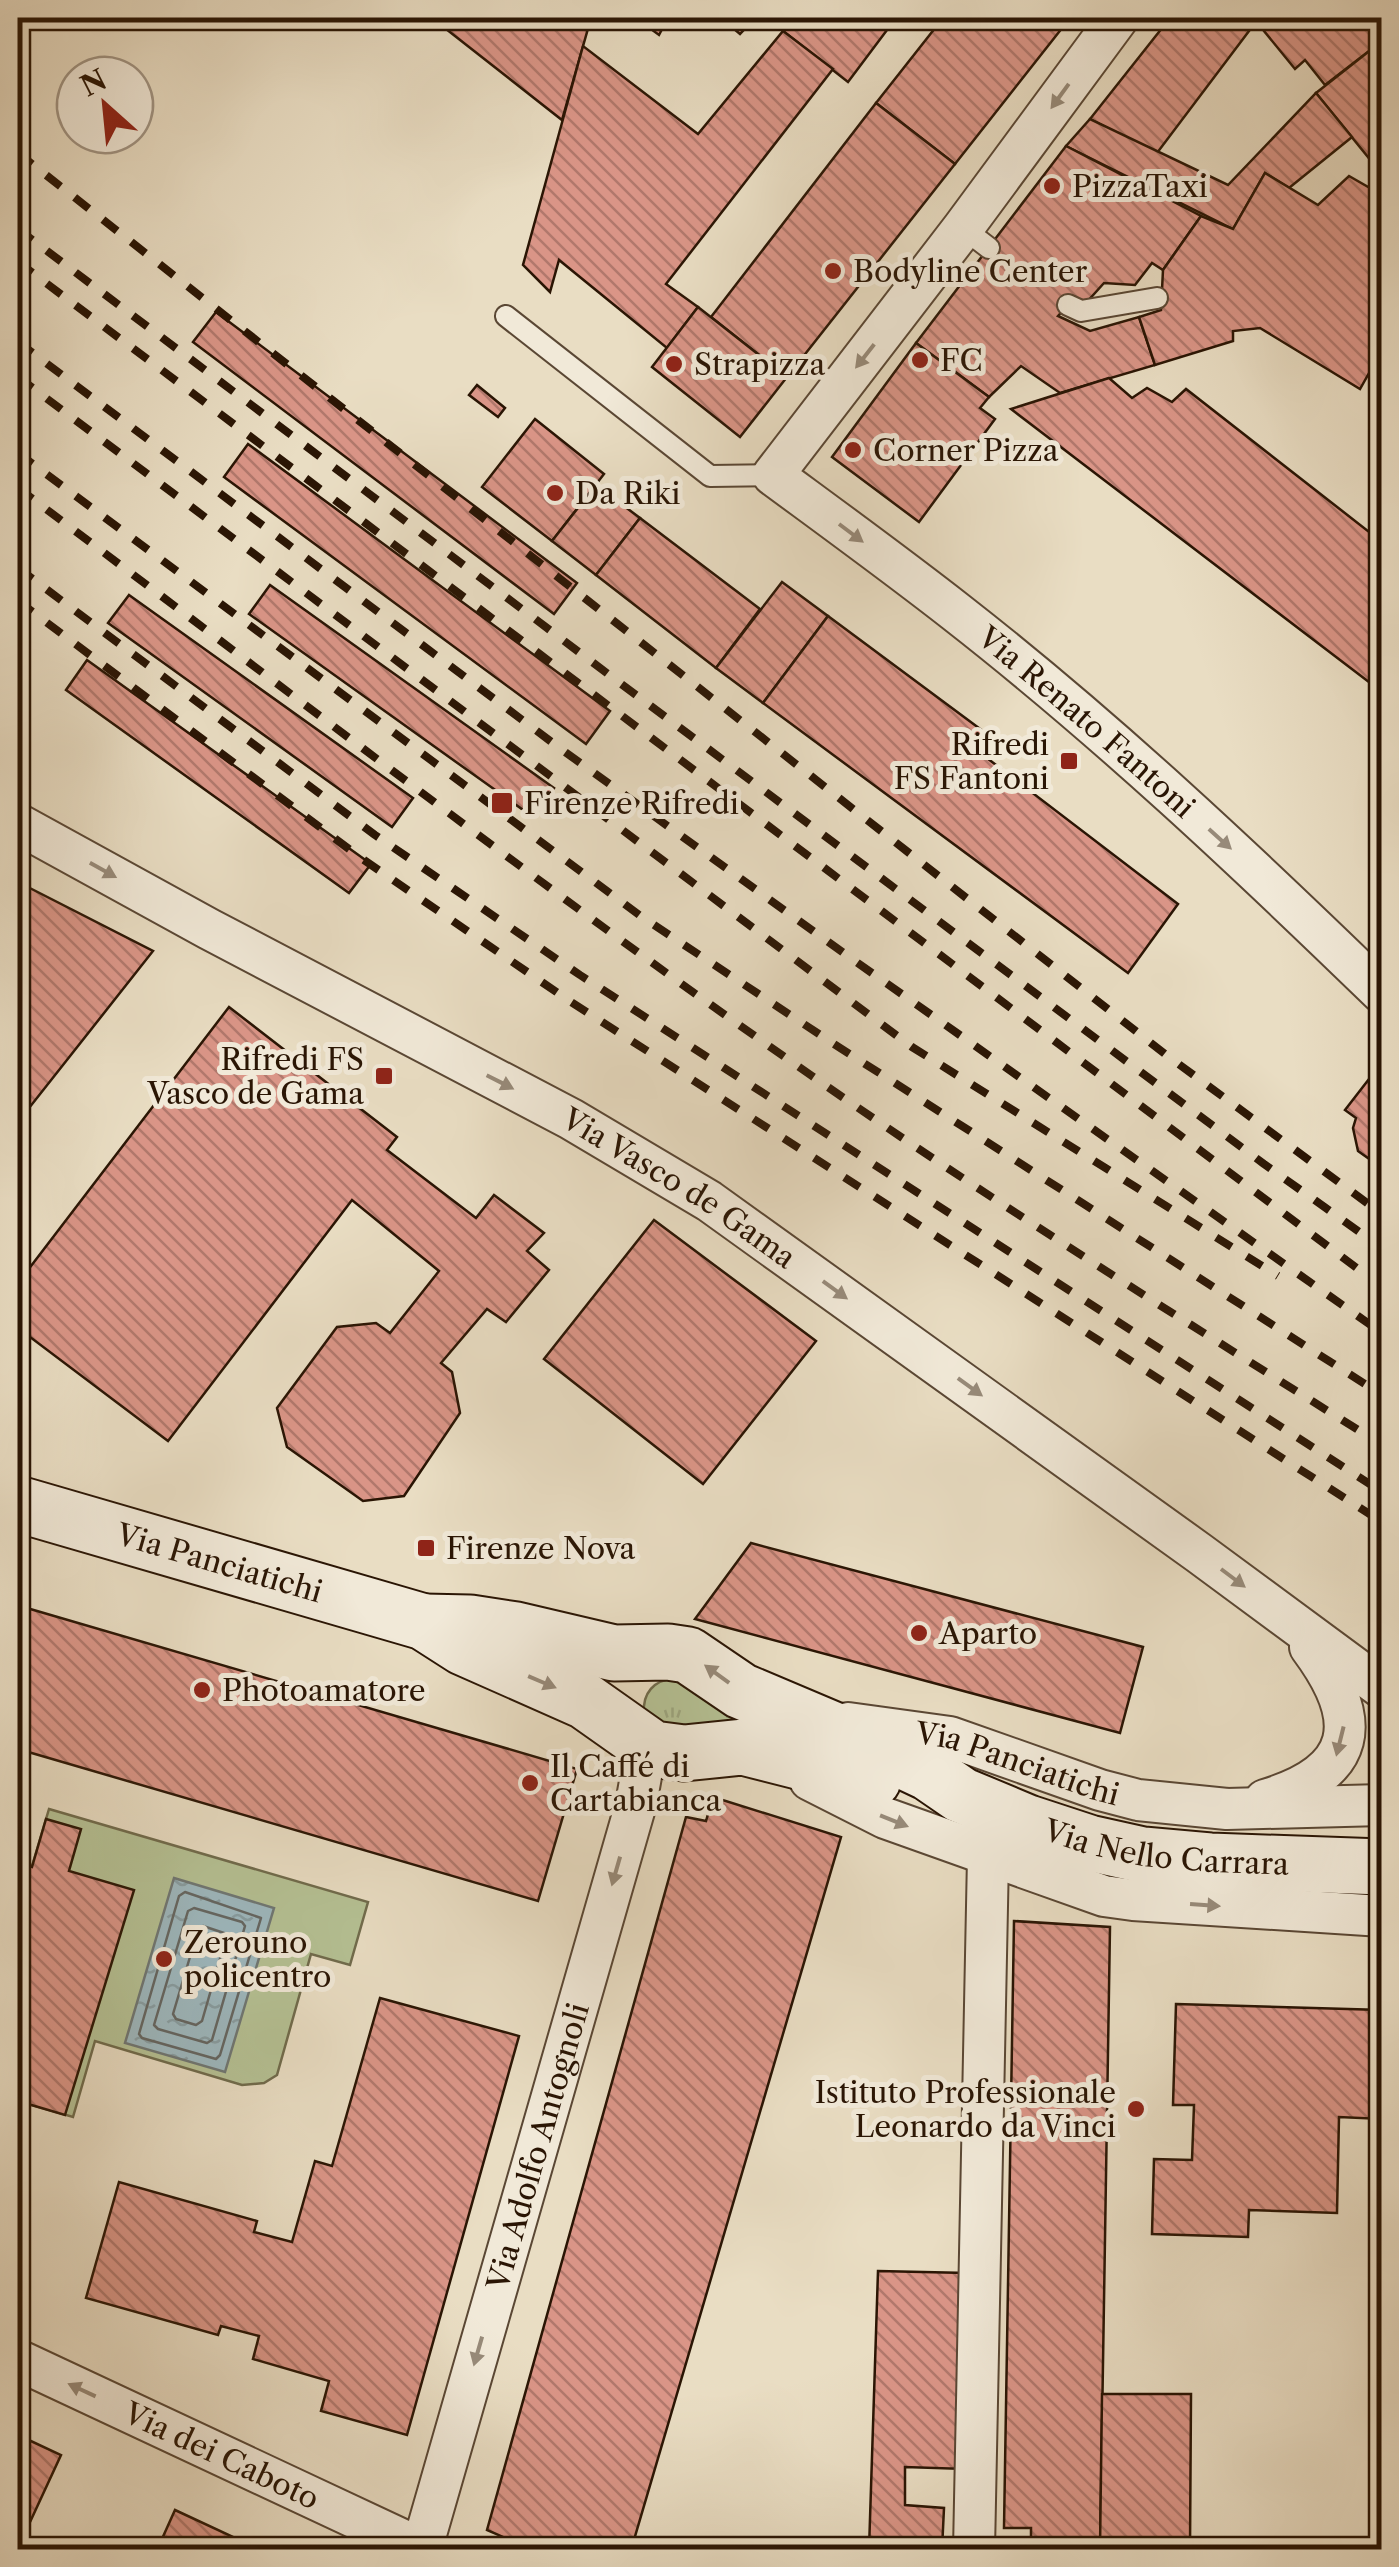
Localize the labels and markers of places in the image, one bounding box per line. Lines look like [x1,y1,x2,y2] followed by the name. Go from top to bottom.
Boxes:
[1072,168,1208,205] place label: PizzaTaxi
[1041,175,1063,197] marker: PizzaTaxi
[853,253,1088,290] place label: Bodyline Center
[822,260,844,282] marker: Bodyline Center
[940,342,983,379] place label: FC
[694,346,825,383] place label: Strapizza
[909,349,931,371] marker: FC
[663,353,685,375] marker: Strapizza
[873,432,1059,469] place label: Corner Pizza
[842,439,864,461] marker: Corner Pizza
[575,475,680,512] place label: Da Riki
[544,482,566,504] marker: Da Riki
[894,726,1049,797] place label: Rifredi FS Fantoni
[1058,750,1080,772] marker: Rifredi FS Fantoni
[524,785,739,822] place label: Firenze Rifredi
[489,790,515,816] marker: Firenze Rifredi
[146,1041,364,1112] place label: Rifredi FS Vasco de Gama
[373,1065,395,1087] marker: Rifredi FS Vasco de Gama
[446,1530,636,1567] place label: Firenze Nova
[415,1537,437,1559] marker: Firenze Nova
[938,1615,1037,1652] place label: Aparto
[908,1622,930,1644] marker: Aparto
[222,1672,426,1709] place label: Photoamatore
[191,1679,213,1701] marker: Photoamatore
[550,1748,722,1819] place label: Il Caffé di Cartabianca
[519,1772,541,1794] marker: Il Caffé di Cartabianca
[184,1924,332,1995] place label: Zerouno policentro
[153,1948,175,1970] marker: Zerouno policentro
[815,2074,1116,2145] place label: Istituto Professionale Leonardo da Vinci
[1125,2098,1147,2120] marker: Istituto Professionale Leonardo da Vinci

